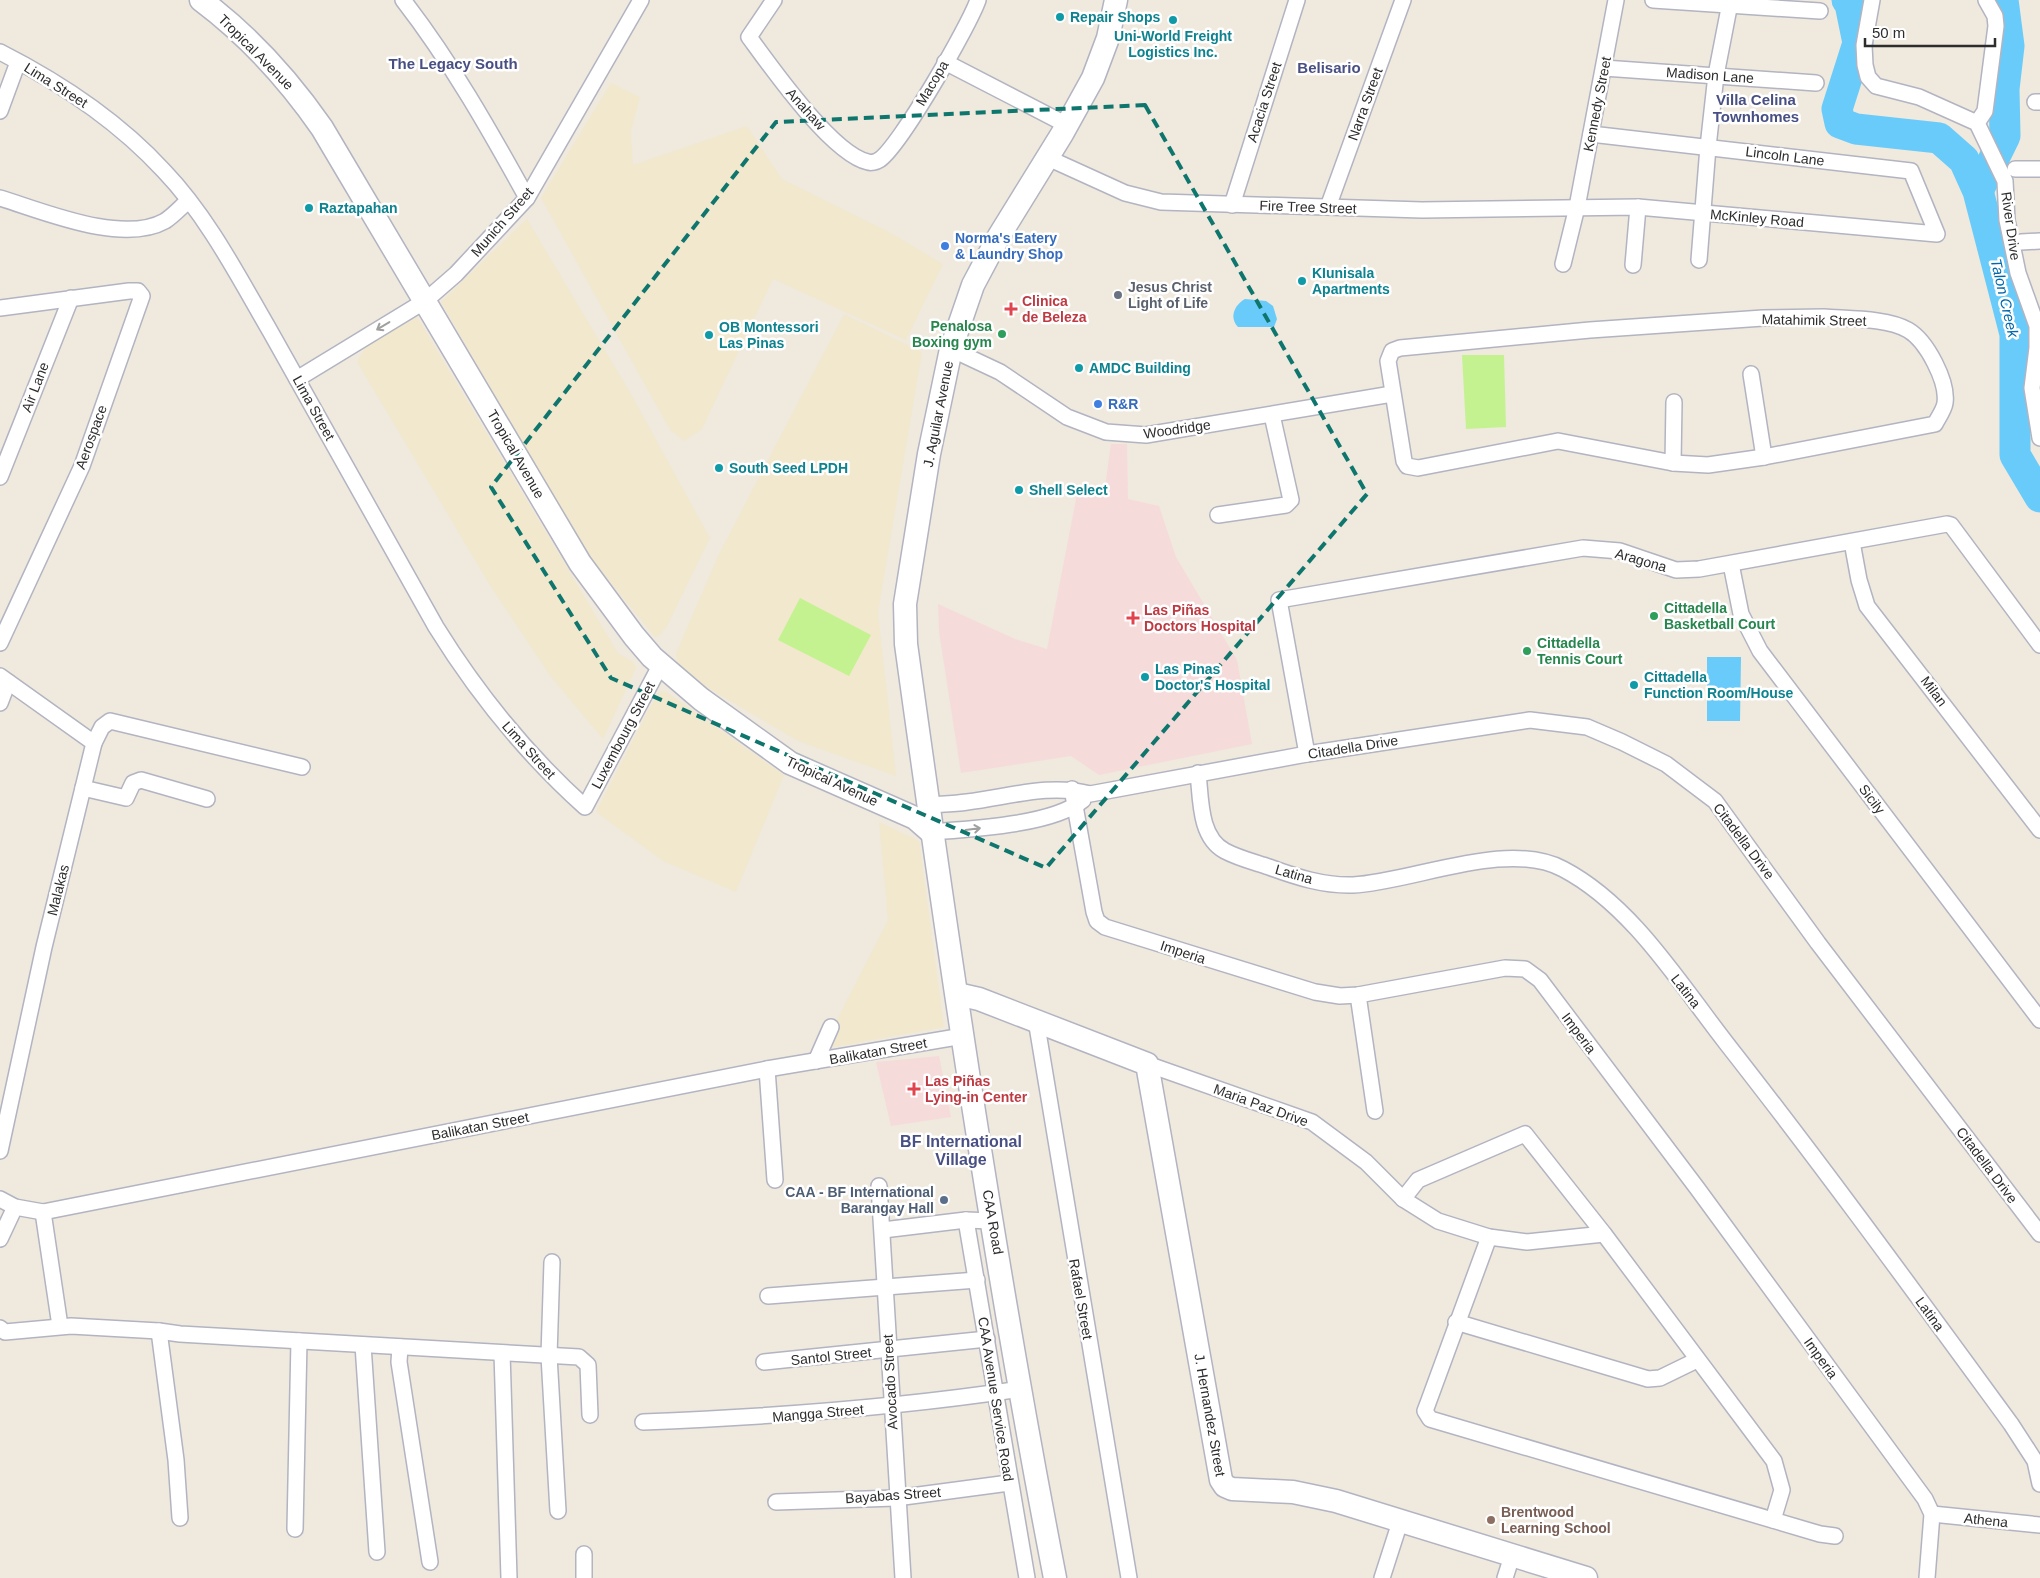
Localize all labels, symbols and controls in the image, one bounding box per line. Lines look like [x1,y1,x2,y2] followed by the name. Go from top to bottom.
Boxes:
[1070,9,1160,25] place label: Repair Shops
[215,11,297,93] street label: Tropical Avenue
[1054,11,1066,23] marker: Repair Shops
[1167,14,1179,26] marker: Uni-World Freight Logistics Inc.
[1865,15,1995,47] scale bar
[1872,24,1905,41] text: 50 m
[1114,28,1232,60] place label: Uni-World Freight Logistics Inc.
[388,55,518,72] district label: The Legacy South
[1580,55,1614,153] street label: Kennedy Street
[912,57,952,108] street label: Macopa
[21,59,91,111] street label: Lima Street
[1297,59,1361,76] district label: Belisario
[1244,60,1285,144] street label: Acacia Street
[1666,64,1755,86] street label: Madison Lane
[1344,65,1386,143] street label: Narra Street
[783,85,829,134] street label: Anahaw
[1713,91,1799,125] district label: Villa Celina Townhomes
[1745,143,1826,169] street label: Lincoln Lane
[468,184,536,260] street label: Munich Street
[1998,191,2024,262] street label: River Drive
[1259,197,1357,217] street label: Fire Tree Street
[319,200,398,216] place label: Raztapahan
[303,202,315,214] marker: Raztapahan
[1709,206,1805,230] street label: McKinley Road
[955,230,1063,262] place label: Norma's Eatery & Laundry Shop
[939,240,951,252] marker: Norma's Eatery & Laundry Shop
[1988,257,2023,341] water label: Talon Creek
[1312,265,1390,297] place label: KIunisala Apartments
[1296,275,1308,287] marker: KIunisala Apartments
[1128,279,1212,311] place label: Jesus Christ Light of Life
[1112,289,1124,301] marker: Jesus Christ Light of Life
[1022,293,1087,325] place label: Clinica de Beleza
[1004,302,1018,316] marker: Clinica de Beleza
[1761,311,1867,329] street label: Matahimik Street
[912,318,992,350] place label: Penalosa Boxing gym
[719,319,819,351] place label: OB Montessori Las Pinas
[377,322,391,332] one-way arrow
[996,328,1008,340] marker: Penalosa Boxing gym
[703,329,715,341] marker: OB Montessori Las Pinas
[920,359,956,469] street label: J. Aguilar Avenue
[18,360,52,414] street label: Air Lane
[1089,360,1191,376] place label: AMDC Building
[1073,362,1085,374] marker: AMDC Building
[290,373,338,443] street label: Lima Street
[1108,396,1138,412] place label: R&R
[1092,398,1104,410] marker: R&R
[72,403,110,471] street label: Aerospace
[484,407,548,501] street label: Tropical Avenue
[1142,416,1212,442] street label: Woodridge
[729,460,848,476] place label: South Seed LPDH
[713,462,725,474] marker: South Seed LPDH
[1029,482,1108,498] place label: Shell Select
[1013,484,1025,496] marker: Shell Select
[1613,545,1669,575] street label: Aragona
[1664,600,1776,632] place label: Cittadella Basketball Court
[1144,602,1256,634] place label: Las Piñas Doctors Hospital
[1648,610,1660,622] marker: Cittadella Basketball Court
[1126,611,1140,625] marker: Las Piñas Doctors Hospital
[1537,635,1623,667] place label: Cittadella Tennis Court
[1521,645,1533,657] marker: Cittadella Tennis Court
[1155,661,1270,693] place label: Las Pinas Doctor's Hospital
[1644,669,1794,701] place label: Cittadella Function Room/House
[1139,671,1151,683] marker: Las Pinas Doctor's Hospital
[1918,673,1950,709] street label: Milan
[588,679,658,791] street label: Luxembourg Street
[1628,679,1640,691] marker: Cittadella Function Room/House
[499,718,559,782] street label: Lima Street
[1307,732,1399,762] street label: Citadella Drive
[783,753,881,809] street label: Tropical Avenue
[1856,781,1888,817] street label: Sicily
[1710,800,1778,882] street label: Citadella Drive
[965,823,981,833] one-way arrow
[1273,861,1315,887] street label: Latina
[44,863,72,917] street label: Malakas
[1158,937,1208,967] street label: Imperia
[1668,971,1704,1011] street label: Latina
[1559,1010,1600,1057] street label: Imperia
[828,1035,928,1067] street label: Balikatan Street
[925,1073,1028,1105] place label: Las Piñas Lying-in Center
[1211,1080,1311,1130] street label: Maria Paz Drive
[907,1082,921,1096] marker: Las Piñas Lying-in Center
[430,1109,530,1143] street label: Balikatan Street
[1953,1124,2021,1206] street label: Citadella Drive
[900,1133,1022,1168] district label: BF International Village
[785,1184,934,1216] place label: CAA - BF International Barangay Hall
[979,1188,1007,1256] street label: CAA Road
[938,1194,950,1206] marker: CAA - BF International Barangay Hall
[1066,1257,1096,1341] street label: Rafael Street
[1912,1294,1948,1334] street label: Latina
[975,1316,1017,1482] street label: CAA Avenue Service Road
[880,1334,900,1430] street label: Avocado Street
[1801,1334,1841,1382] street label: Imperia
[790,1344,872,1368] street label: Santol Street
[1191,1352,1229,1478] street label: J. Hernandez Street
[772,1401,865,1425] street label: Mangga Street
[845,1484,941,1506] street label: Bayabas Street
[1501,1504,1611,1536] place label: Brentwood Learning School
[1963,1510,2009,1530] street label: Athena
[1485,1514,1497,1526] marker: Brentwood Learning School

